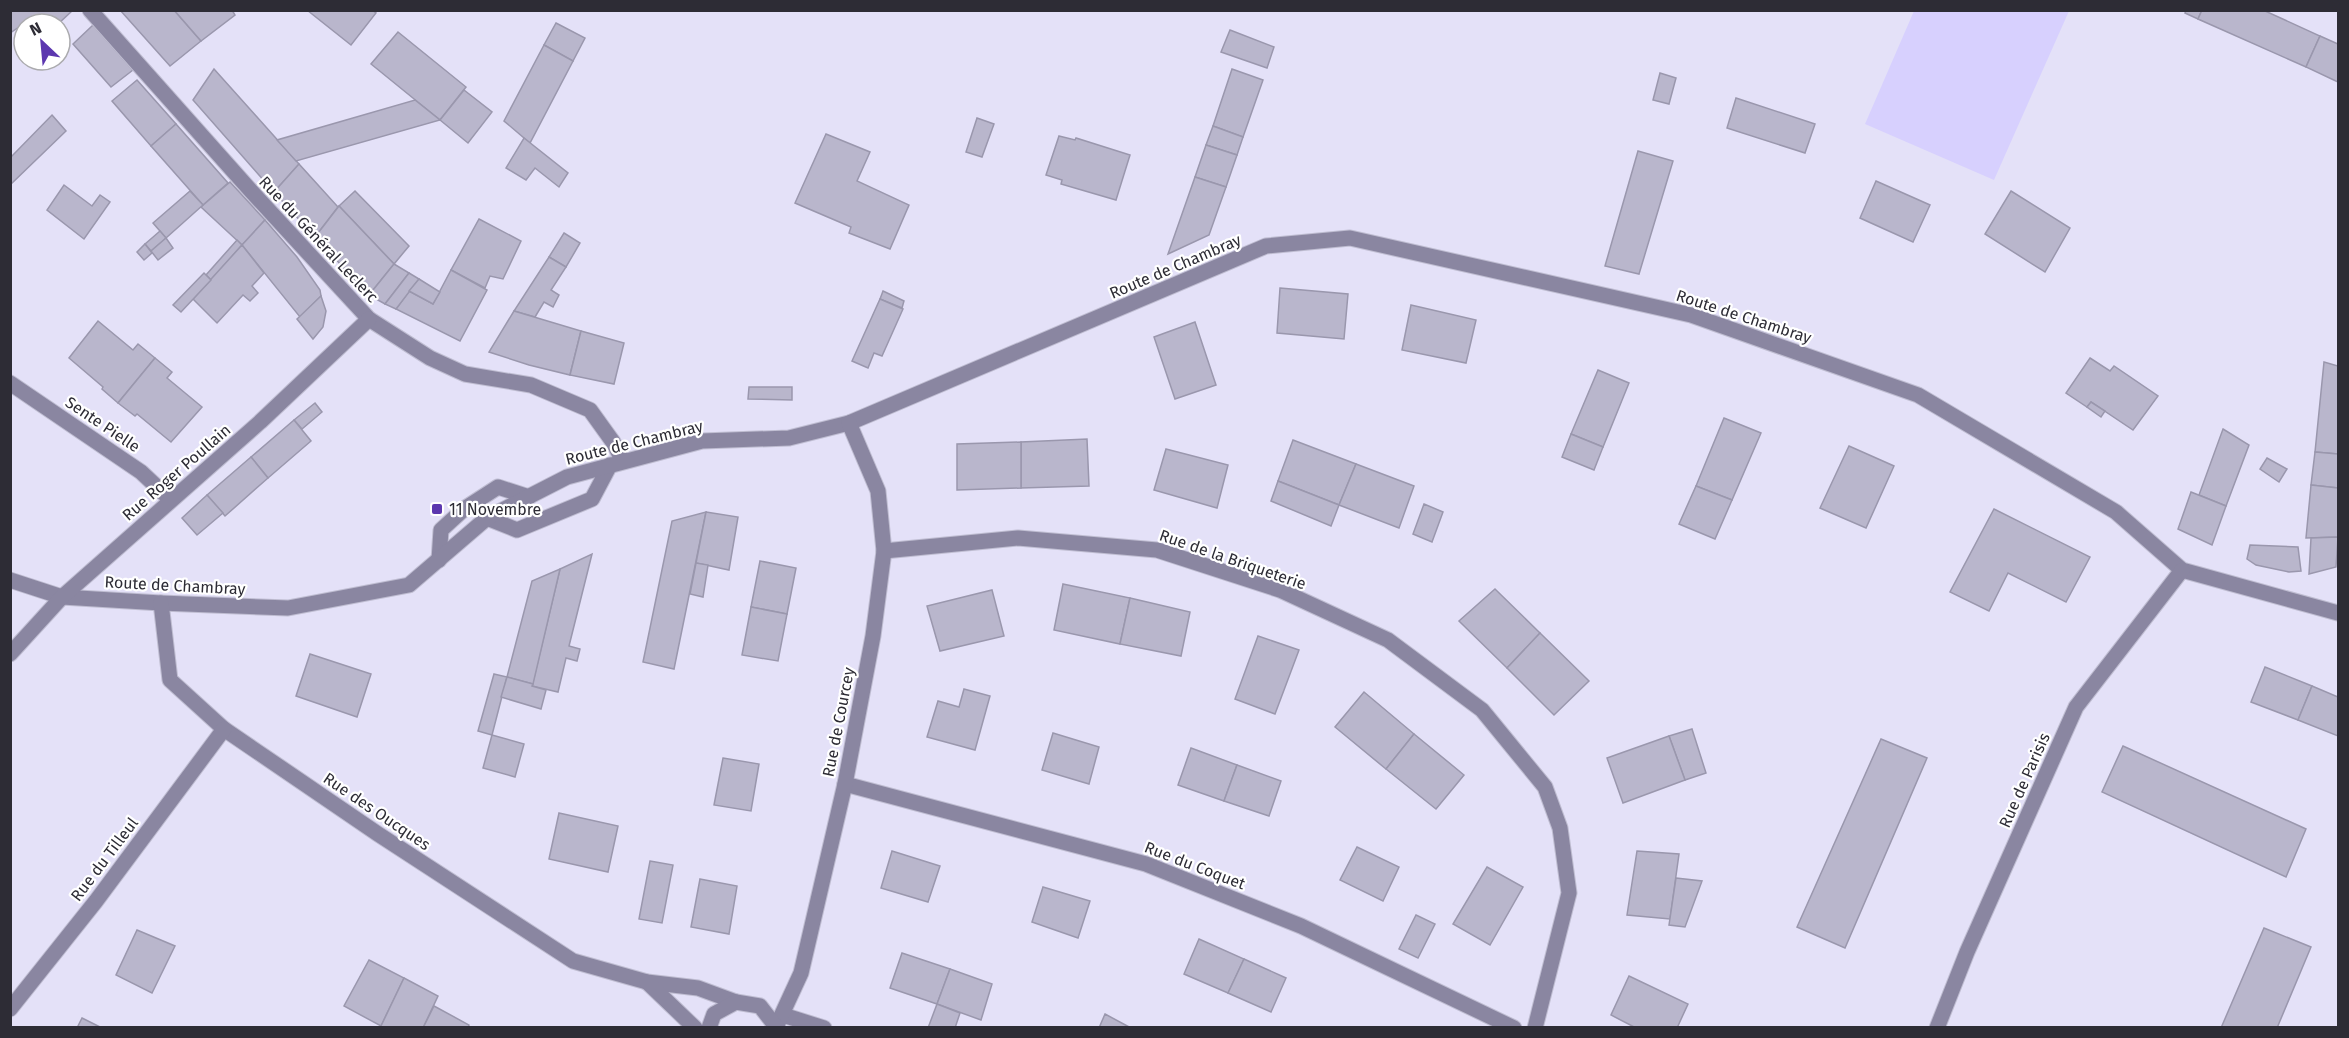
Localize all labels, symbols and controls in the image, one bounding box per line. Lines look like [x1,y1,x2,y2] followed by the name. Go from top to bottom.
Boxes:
[12,12,72,72] north arrow
[27,18,45,40] text: N
[255,172,382,307] street label: Rue du Général Leclerc
[1107,230,1244,303] street label: Route de Chambray
[1674,286,1814,347] street label: Route de Chambray
[62,393,144,456] street label: Sente Pielle
[563,416,705,469] street label: Route de Chambray
[118,420,234,525] street label: Rue Roger Poullain
[449,500,541,519] place label: 11 Novembre
[430,502,444,516] marker: 11 Novembre
[1157,525,1309,593] street label: Rue de la Briqueterie
[104,572,246,599] street label: Route de Chambray
[819,666,858,779] street label: Rue de Courcey
[1995,730,2054,831] street label: Rue de Parisis
[320,769,434,854] street label: Rue des Oucques
[67,813,142,905] street label: Rue du Tilleul
[1142,838,1248,893] street label: Rue du Coquet

